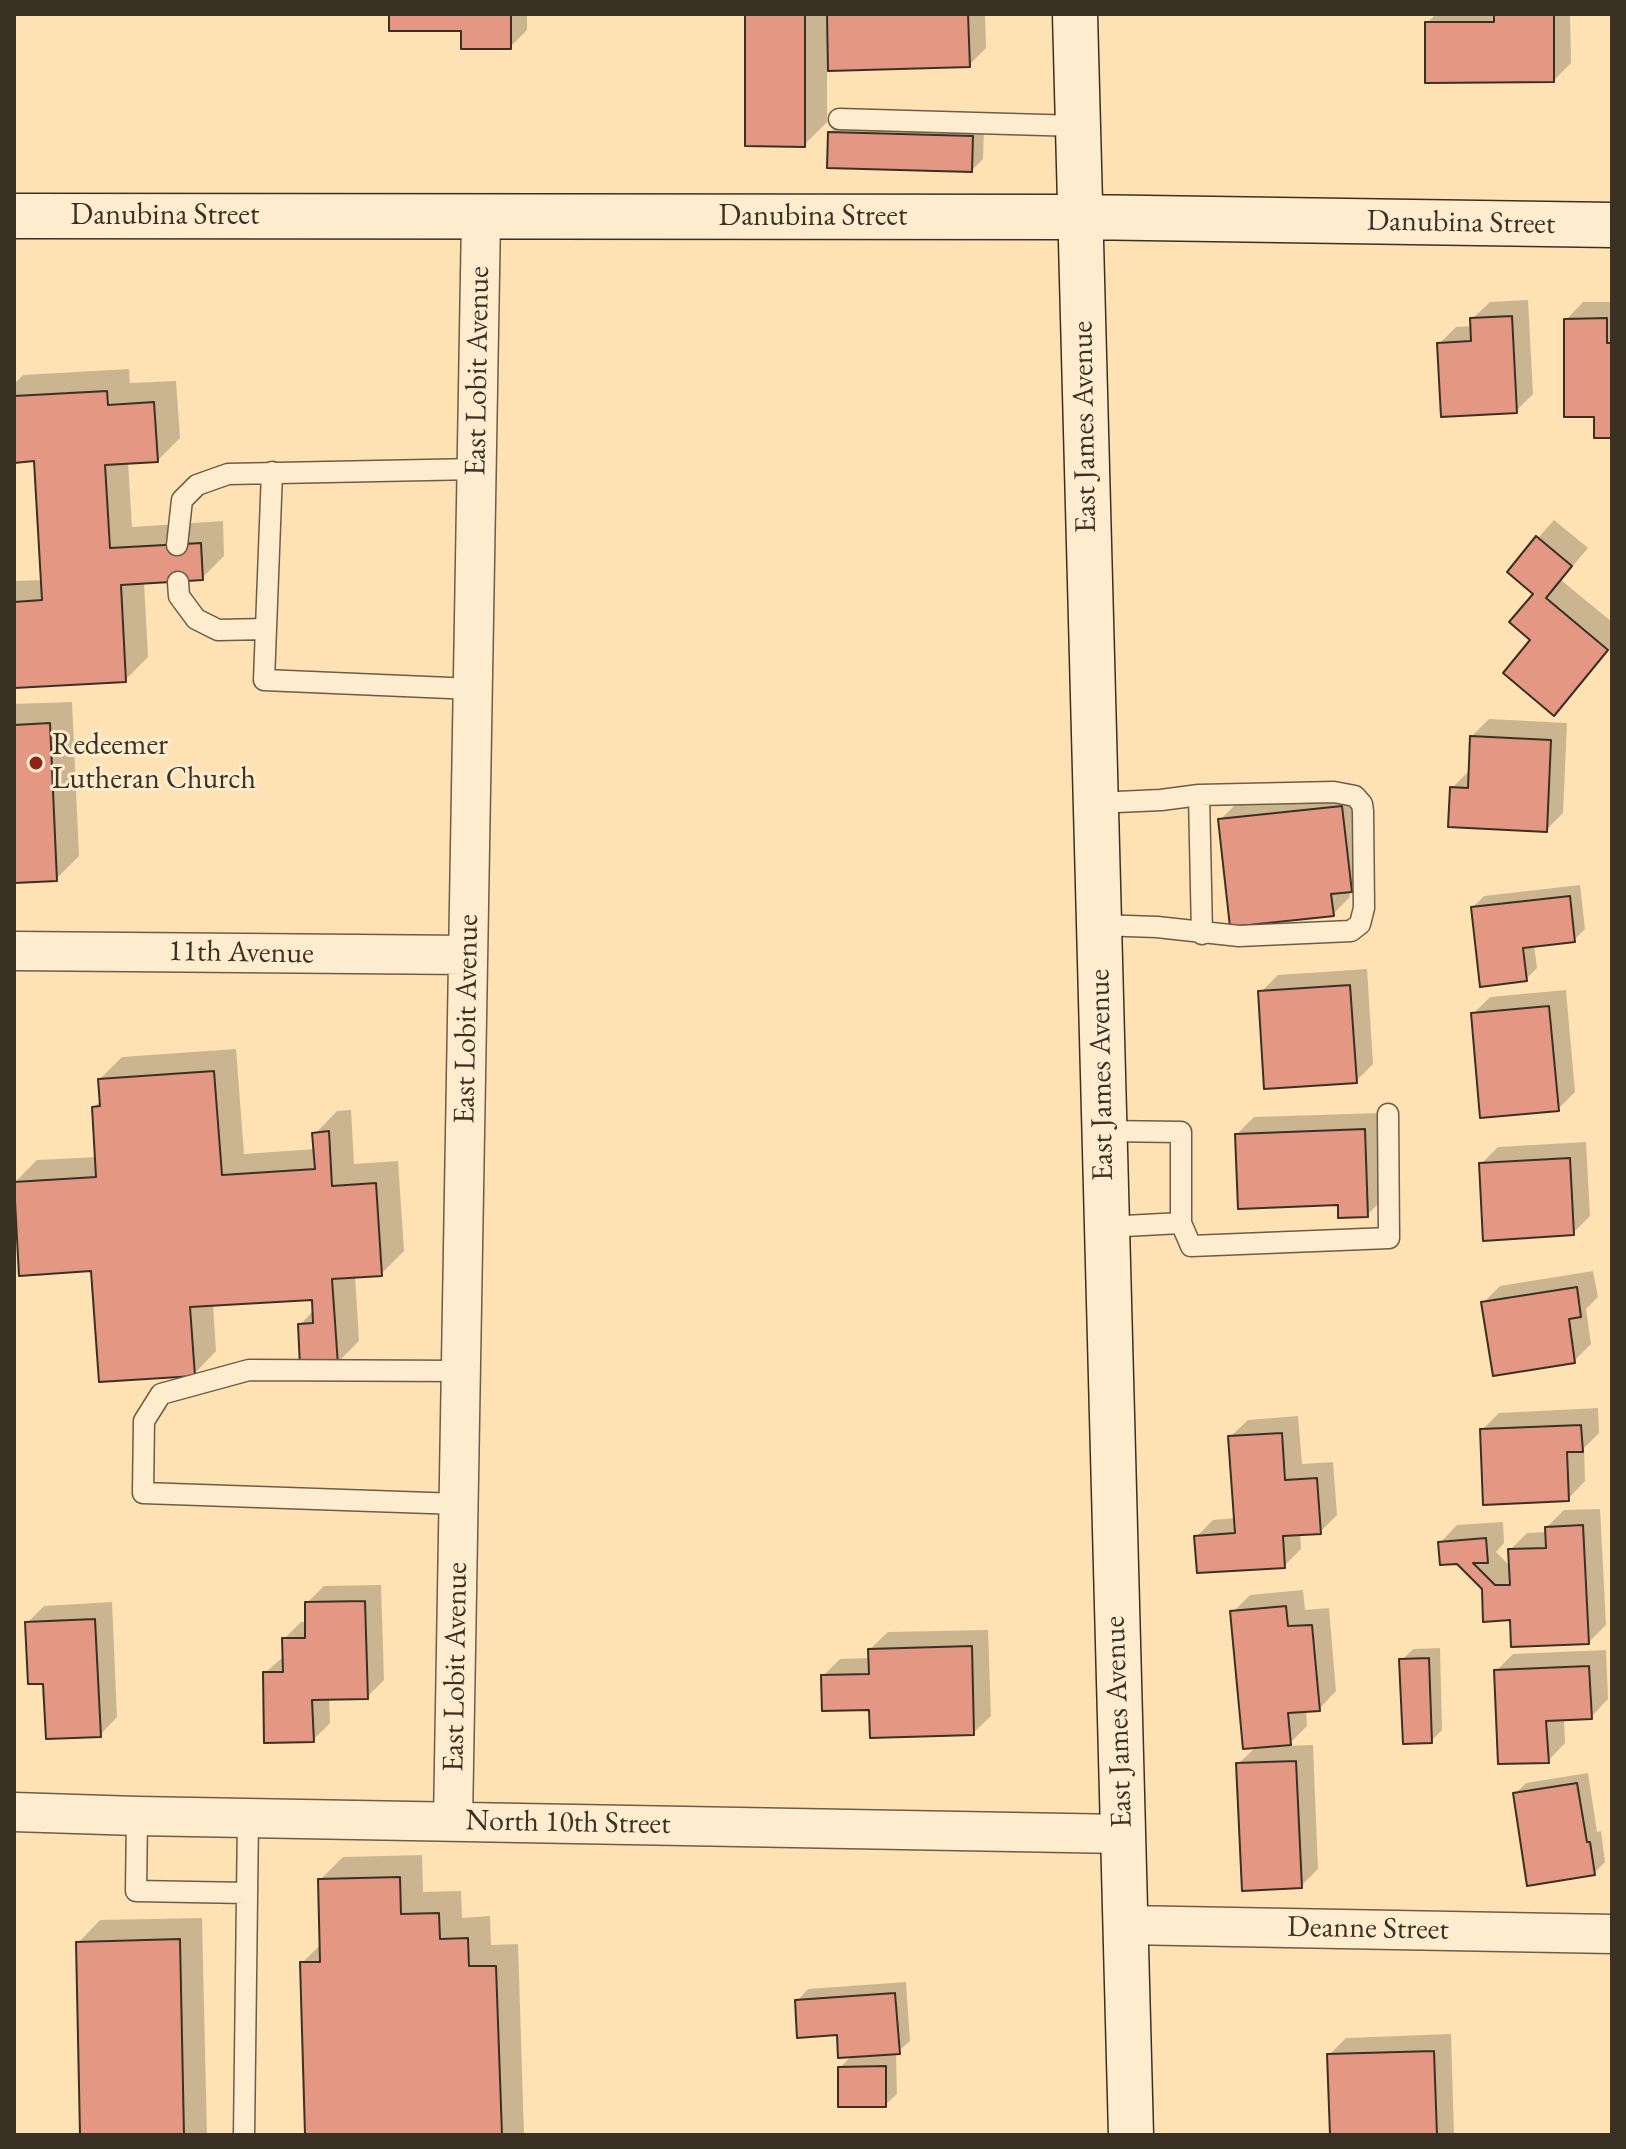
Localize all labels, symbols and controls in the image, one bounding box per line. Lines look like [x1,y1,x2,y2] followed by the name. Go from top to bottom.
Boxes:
[71,198,259,234] street label: Danubina Street
[719,199,907,235] street label: Danubina Street
[1366,203,1556,243] street label: Danubina Street
[458,266,498,476] street label: East Lobit Avenue
[1065,321,1105,533] street label: East James Avenue
[52,728,256,798] place label: Redeemer Lutheran Church
[27,754,45,772] marker: Redeemer Lutheran Church
[447,914,487,1124] street label: East Lobit Avenue
[168,934,314,972] street label: 11th Avenue
[1082,969,1122,1181] street label: East James Avenue
[436,1562,476,1772] street label: East Lobit Avenue
[1097,1615,1141,1829] street label: East James Avenue
[465,1803,671,1843] street label: North 10th Street
[1287,1910,1449,1948] street label: Deanne Street

